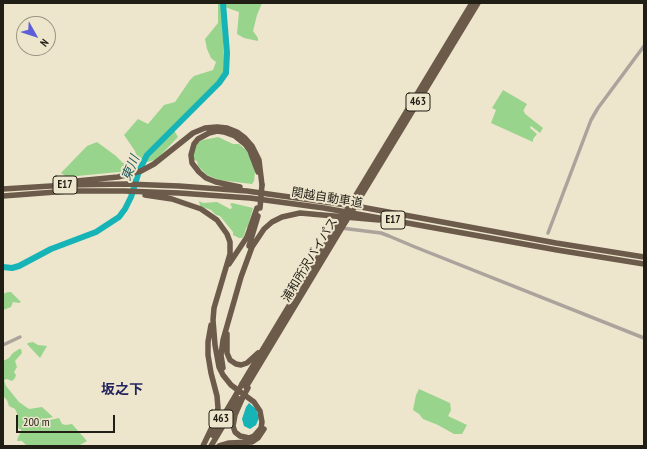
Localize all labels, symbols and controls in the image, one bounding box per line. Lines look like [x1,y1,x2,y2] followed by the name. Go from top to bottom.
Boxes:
[16,16,56,56] north arrow
[37,36,52,50] text: N
[406,93,430,111] road number: 463
[119,153,143,183] water label: 東川
[53,176,77,194] road number: E17
[290,185,364,211] street label: 関越自動車道
[381,211,405,229] road number: E17
[279,215,341,305] street label: 浦和所沢バイパス
[101,382,143,398] district label: 坂之下
[18,407,117,433] scale bar
[209,410,233,428] road number: 463
[23,414,50,429] text: 200 m

